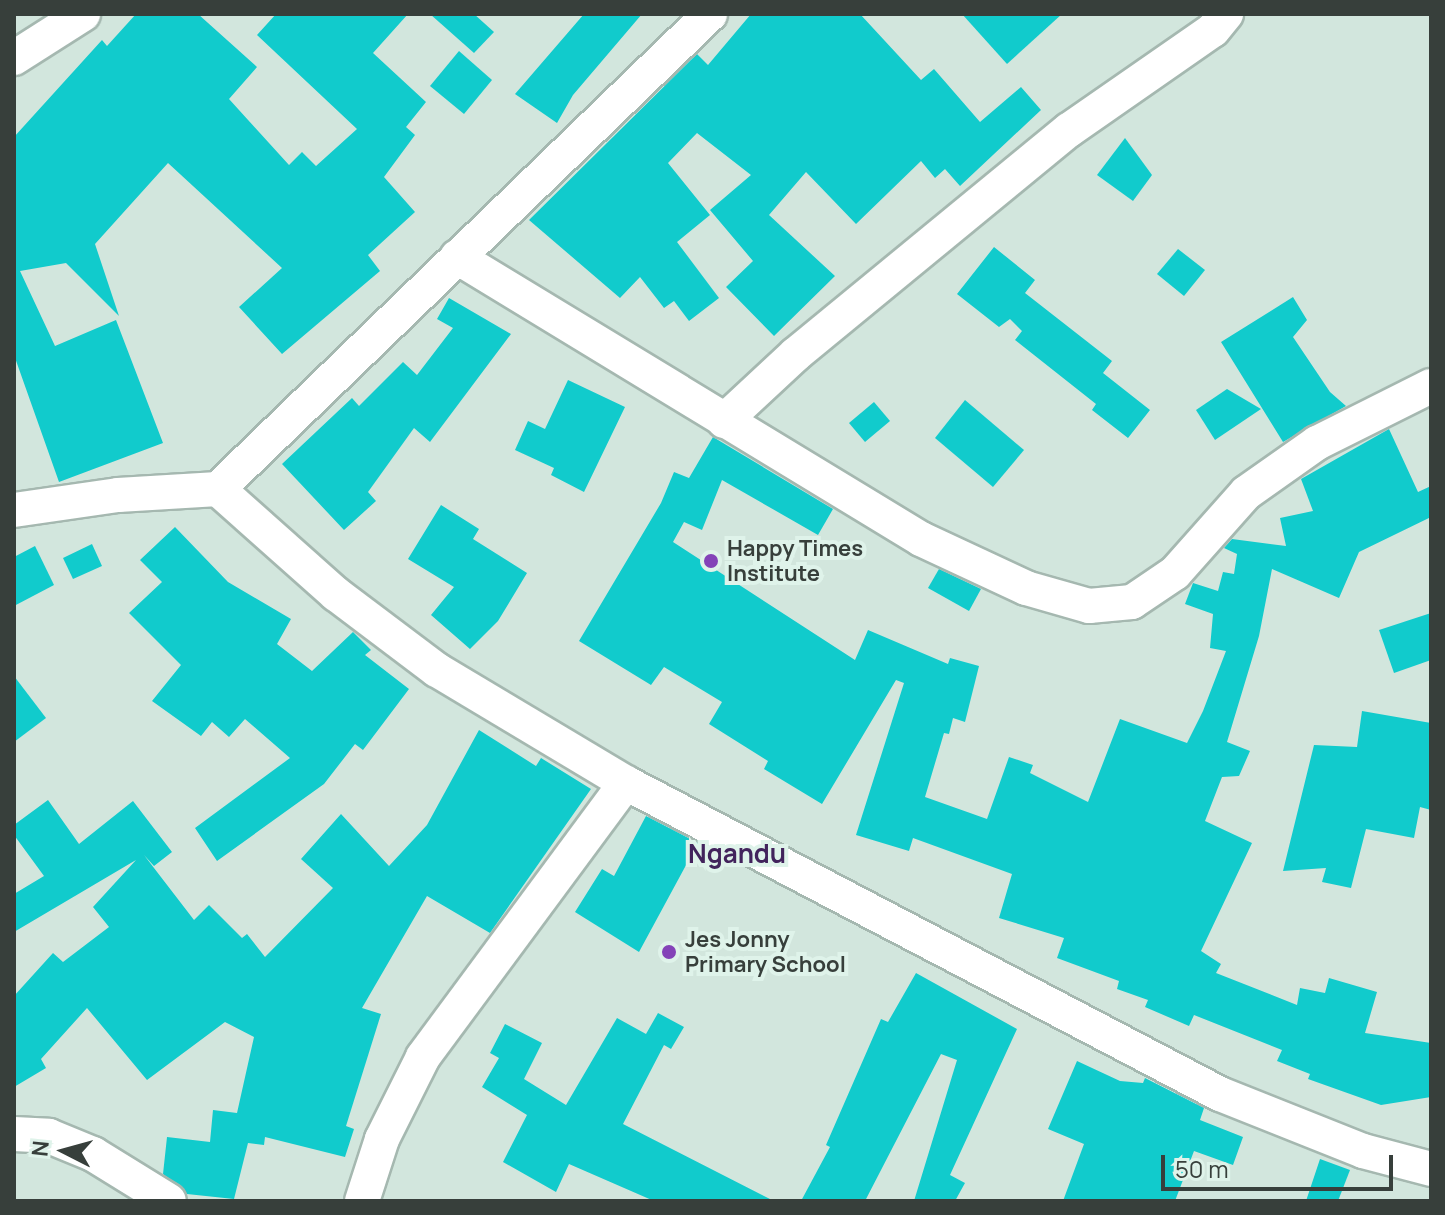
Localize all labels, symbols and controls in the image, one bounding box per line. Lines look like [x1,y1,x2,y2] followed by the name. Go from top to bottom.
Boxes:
[727,535,863,586] place label: Happy Times Institute
[702,552,720,570] marker: Happy Times Institute
[688,838,786,870] district label: Ngandu
[685,926,846,978] place label: Jes Jonny Primary School
[660,943,678,961] marker: Jes Jonny Primary School
[24,1111,104,1191] north arrow
[24,1139,56,1158] text: N
[1165,1139,1397,1189] scale bar
[1175,1152,1229,1185] text: 50 m

